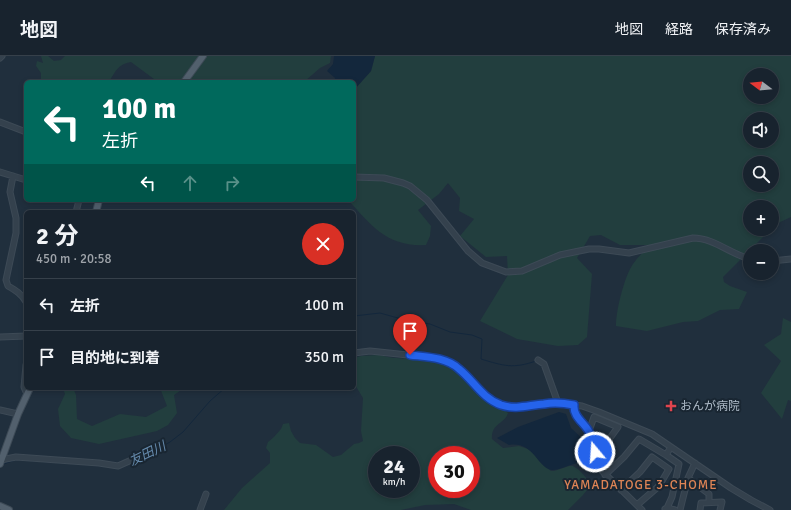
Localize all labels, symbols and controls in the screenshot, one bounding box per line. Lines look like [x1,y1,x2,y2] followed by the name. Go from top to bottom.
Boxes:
[20,18,58,42] text: 地図
[615,21,643,38] text: 地図
[665,21,693,38] text: 経路
[715,21,771,38] text: 保存済み
[743,68,779,104] north arrow
[743,68,779,280] map controls
[102,92,176,126] text: 100 m
[36,96,88,148] icon: left
[743,112,779,148] button: sound
[102,130,138,152] text: 左折
[743,156,779,192] button: search
[137,172,159,194] icon: left
[179,172,201,194] icon: ahead
[221,172,243,194] icon: right
[743,200,779,236] button: +
[36,221,78,251] text: 2 分
[302,223,344,265] button: close
[743,244,779,280] button: −
[36,251,112,267] text: 450 m · 20:58
[36,294,58,316] icon: left
[304,296,344,314] text: 100 m
[70,297,100,315] text: 左折
[393,314,427,355] pin
[399,320,421,342] icon: arrive
[36,346,58,368] icon: arrive
[304,348,344,366] text: 350 m
[70,349,160,367] text: 目的地に到着
[680,399,740,414] place label: おんが病院
[665,400,677,412] marker: おんが病院
[574,431,616,473] position arrow
[126,437,170,470] water label: 友田川
[428,446,480,498] speed limit sign: 30
[383,454,405,479] text: 24
[383,476,405,488] text: km/h
[564,477,718,493] district label: YAMADATOGE 3-CHOME

